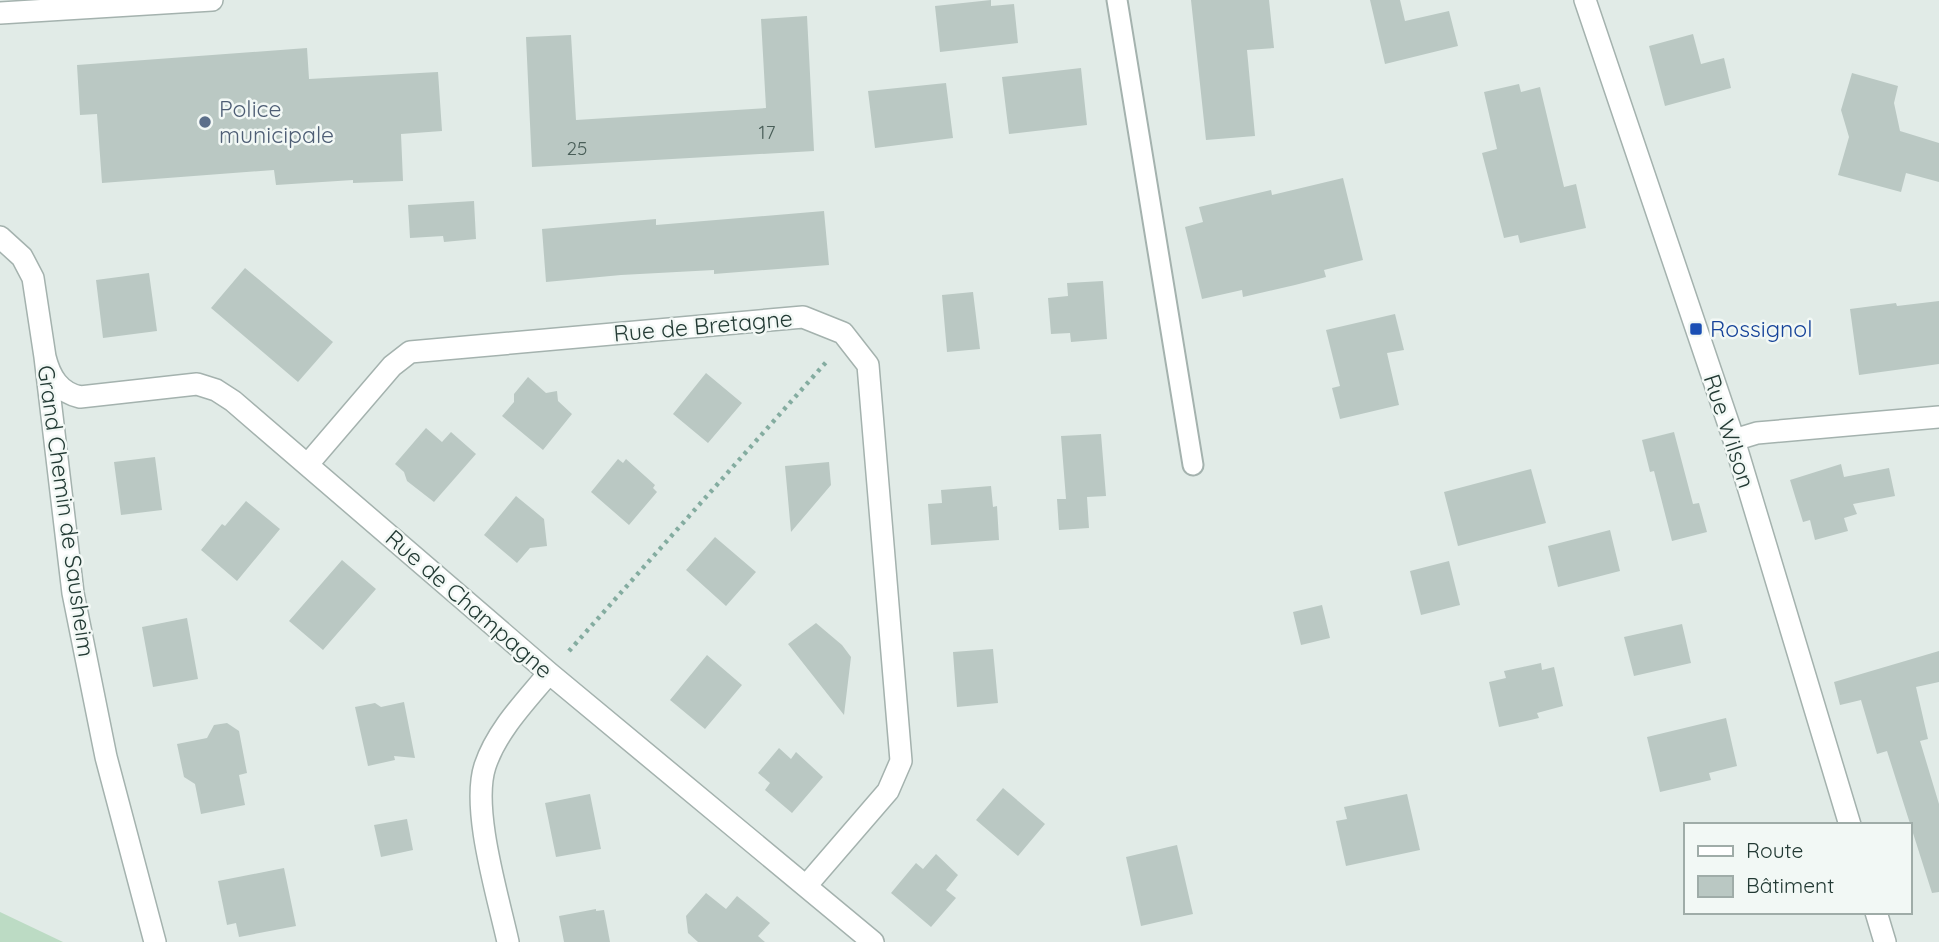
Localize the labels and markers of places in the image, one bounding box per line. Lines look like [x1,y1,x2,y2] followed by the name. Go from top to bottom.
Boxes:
[219,94,334,149] place label: Police municipale
[197,114,213,130] marker: Police municipale
[1710,314,1813,343] place label: Rossignol
[1688,321,1704,337] marker: Rossignol

